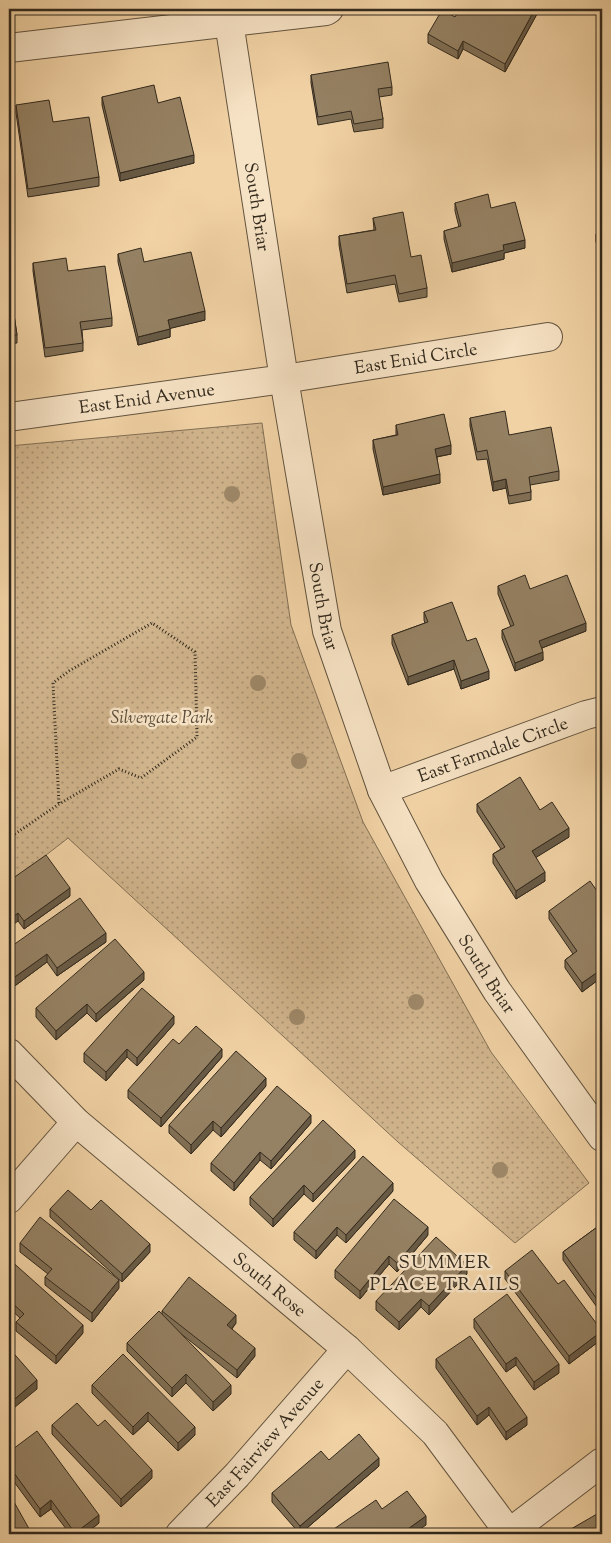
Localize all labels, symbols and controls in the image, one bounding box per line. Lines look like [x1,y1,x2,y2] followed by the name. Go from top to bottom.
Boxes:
[236,161,275,253] street label: South Briar
[353,337,479,383] street label: East Enid Circle
[77,378,217,422] street label: East Enid Avenue
[300,560,344,655] street label: South Briar
[111,706,213,732] park label: Silvergate Park
[415,712,572,791] street label: East Farmdale Circle
[450,930,521,1020] street label: South Briar
[226,1247,311,1325] street label: South Rose
[370,1250,520,1299] district label: SUMMER PLACE TRAILS
[201,1373,331,1514] street label: East Fairview Avenue

